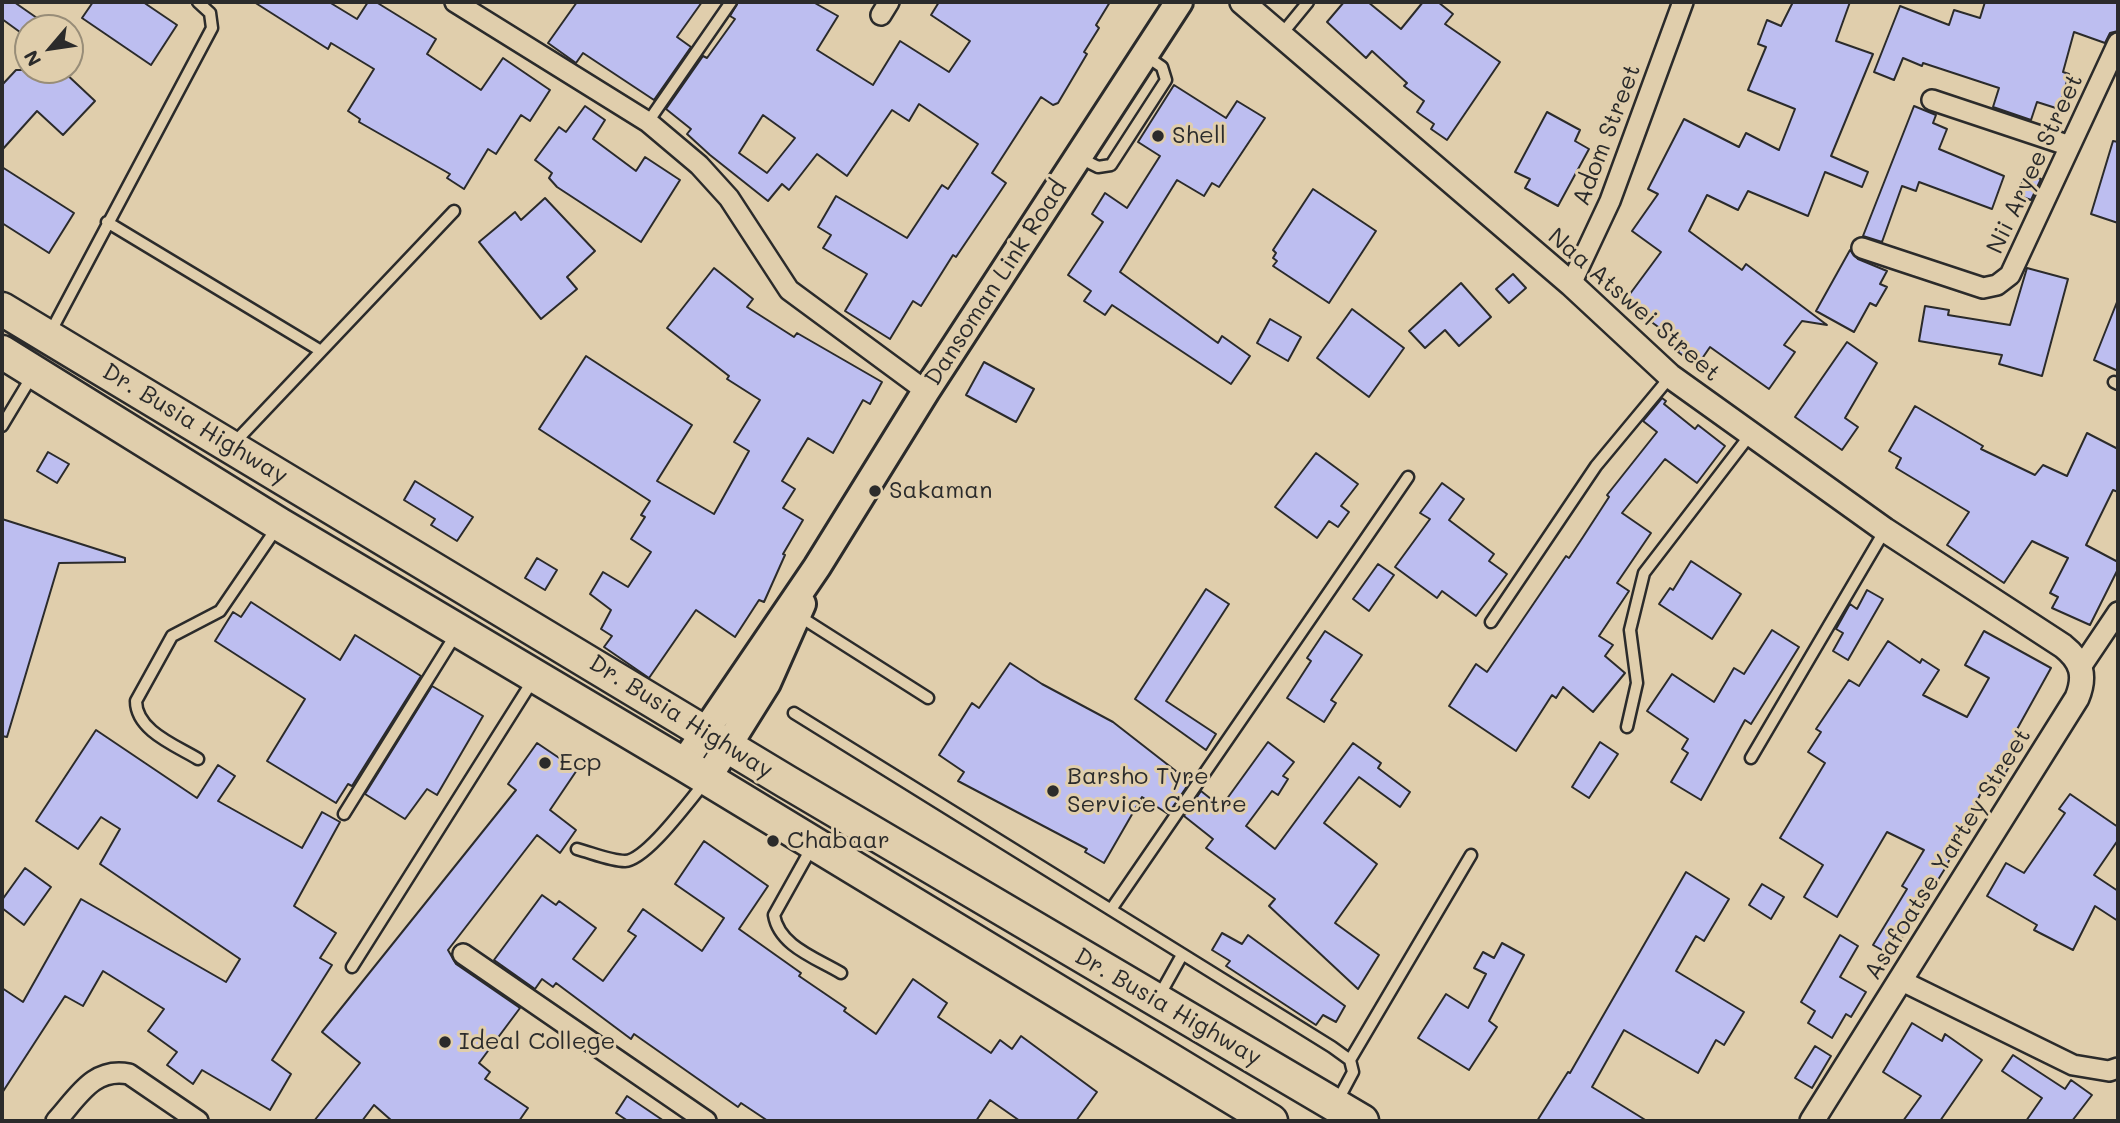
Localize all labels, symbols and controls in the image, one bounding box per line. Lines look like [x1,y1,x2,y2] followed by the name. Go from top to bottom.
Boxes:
[14,14,84,84] north arrow
[18,46,46,71] text: N
[1567,60,1647,210] street label: Adom Street
[1981,70,2089,258] street label: Nii Aryee Street
[1172,122,1226,150] place label: Shell
[1150,128,1166,144] marker: Shell
[919,175,1073,391] street label: Dansoman Link Road
[1542,222,1726,388] street label: Naa Atswei Street
[97,357,293,491] street label: Dr. Busia Highway
[889,477,993,505] place label: Sakaman
[867,483,883,499] marker: Sakaman
[584,649,778,785] street label: Dr. Busia Highway
[1859,723,2037,985] street label: Asafoatse Yartey Street
[559,749,602,777] place label: Ecp
[537,755,553,771] marker: Ecp
[1067,763,1247,819] place label: Barsho Tyre Service Centre
[1045,783,1061,799] marker: Barsho Tyre Service Centre
[787,827,890,855] place label: Chabaar
[765,833,781,849] marker: Chabaar
[1069,942,1267,1072] street label: Dr. Busia Highway
[459,1028,615,1056] place label: Ideal College
[437,1034,453,1050] marker: Ideal College

